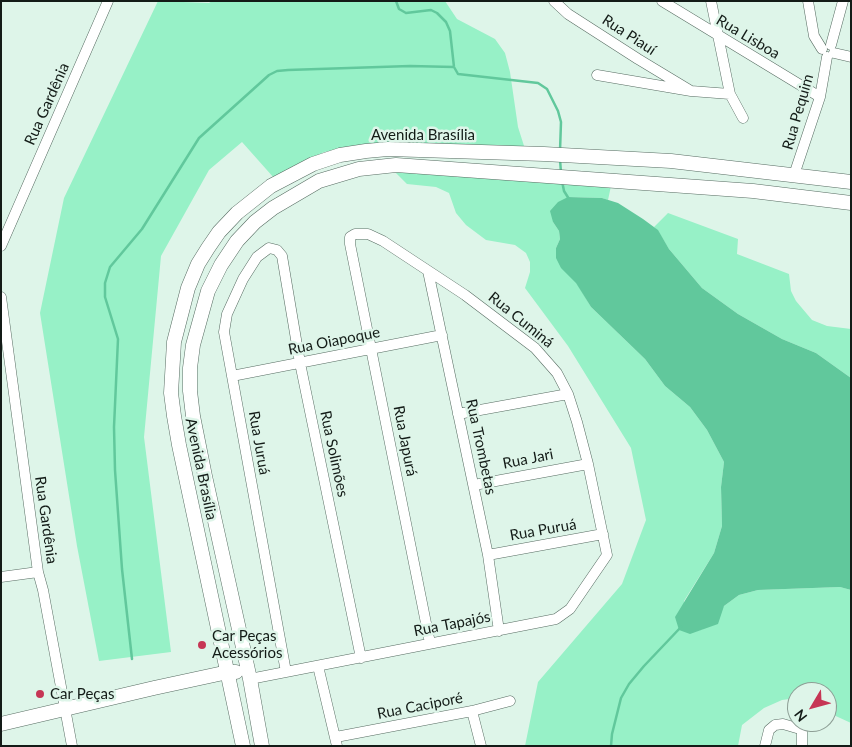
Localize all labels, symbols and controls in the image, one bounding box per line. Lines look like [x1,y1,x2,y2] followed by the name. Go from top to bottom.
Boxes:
[599,11,659,59] street label: Rua Piauí
[713,11,783,63] street label: Rua Lisboa
[21,60,73,148] street label: Rua Gardênia
[779,72,817,152] street label: Rua Pequim
[371,126,475,144] street label: Avenida Brasília
[485,288,557,352] street label: Rua Cuminá
[287,323,381,359] street label: Rua Oiapoque
[462,397,500,497] street label: Rua Trombetas
[389,404,421,478] street label: Rua Japurá
[316,409,352,499] street label: Rua Solimões
[245,410,273,476] street label: Rua Juruá
[181,416,221,522] street label: Avenida Brasília
[501,445,555,473] street label: Rua Jari
[31,475,61,565] street label: Rua Gardênia
[508,515,578,545] street label: Rua Puruá
[412,608,492,640] street label: Rua Tapajós
[212,627,282,662] place label: Car Peças Acessórios
[196,639,208,651] marker: Car Peças Acessórios
[787,682,837,732] north arrow
[50,685,114,703] place label: Car Peças
[34,688,46,700] marker: Car Peças
[376,689,464,723] street label: Rua Caciporé
[790,706,810,725] text: N

